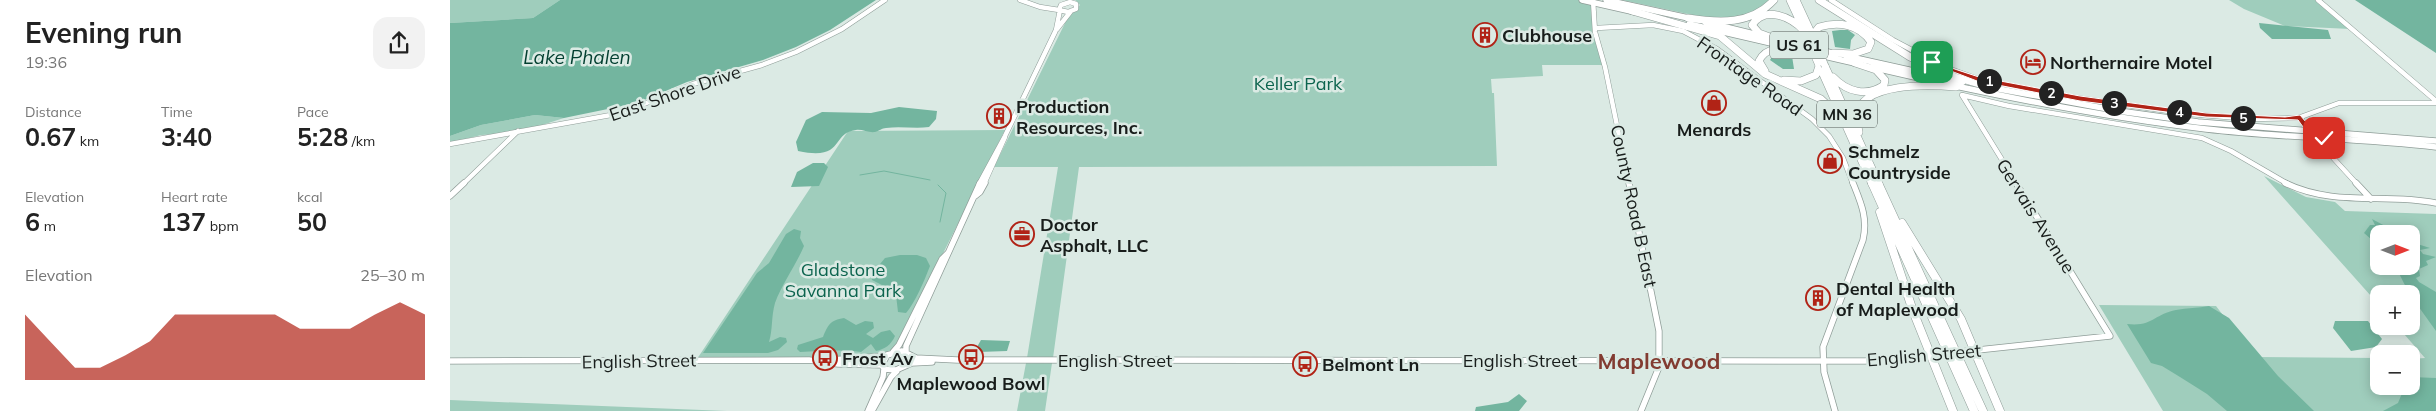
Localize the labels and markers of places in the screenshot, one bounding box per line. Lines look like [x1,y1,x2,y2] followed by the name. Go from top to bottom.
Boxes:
[1472,22,1498,48] building icon: Clubhouse
[1502,24,1592,47] place label: Clubhouse
[1911,41,1953,83] pin
[2020,49,2046,75] hotel icon: Northernaire Motel
[2050,51,2212,74] place label: Northernaire Motel
[1976,68,2002,94] pin: 1
[2038,80,2064,106] pin: 2
[1701,90,1727,116] shop icon: Menards
[2102,90,2126,116] pin: 3
[1016,95,1142,139] place label: Production Resources, Inc.
[2166,100,2192,124] pin: 4
[986,103,1012,129] building icon: Production Resources, Inc.
[2230,106,2256,130] pin: 5
[2303,117,2345,159] pin
[1677,118,1751,141] place label: Menards
[1848,140,1951,184] place label: Schmelz Countryside
[1817,148,1843,174] shop icon: Schmelz Countryside
[1040,213,1149,257] place label: Doctor Asphalt, LLC
[1009,221,1035,247] office icon: Doctor Asphalt, LLC
[1836,277,1959,321] place label: Dental Health of Maplewood
[1805,285,1831,311] building icon: Dental Health of Maplewood
[958,344,984,370] bus stop icon: Maplewood Bowl
[812,345,838,371] bus stop icon: Frost Av
[842,347,913,370] place label: Frost Av
[1292,351,1318,377] bus stop icon: Belmont Ln
[1322,353,1419,376] place label: Belmont Ln
[896,372,1046,395] place label: Maplewood Bowl

